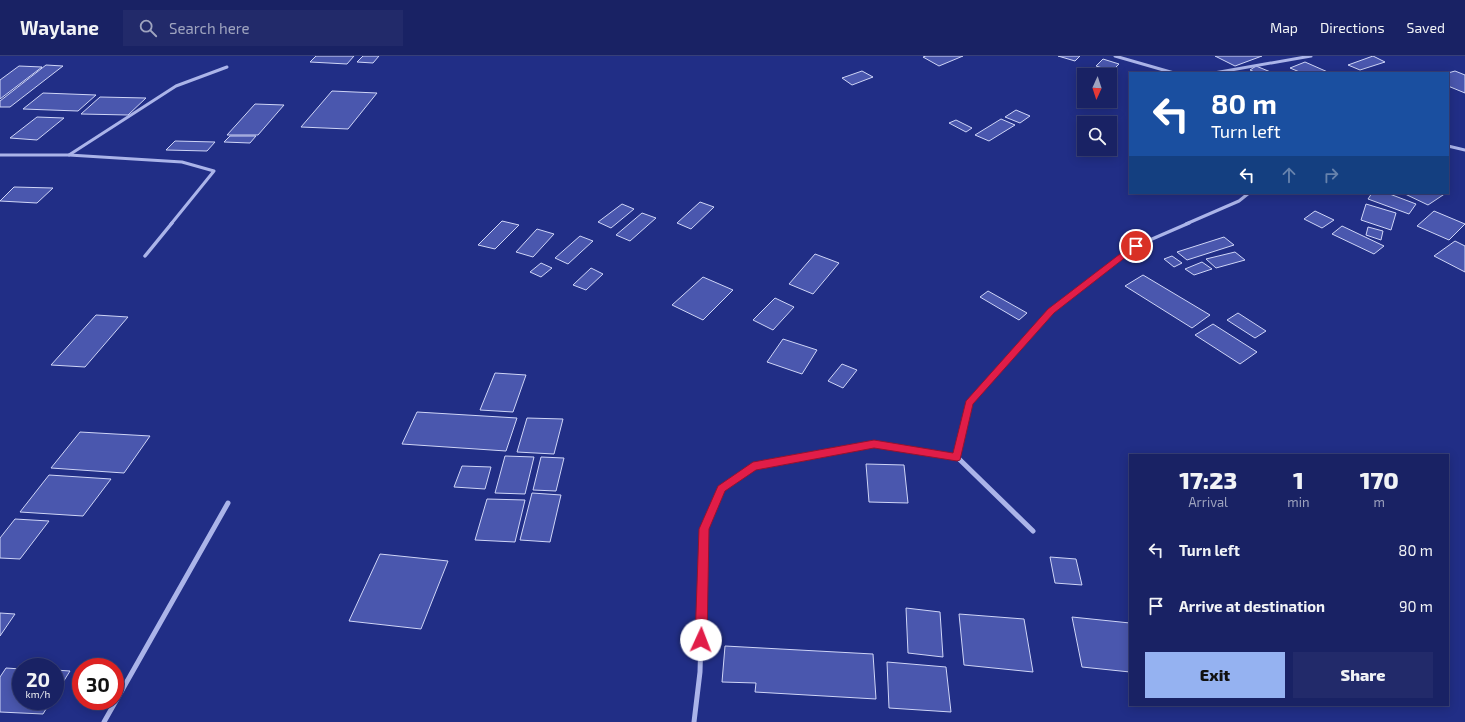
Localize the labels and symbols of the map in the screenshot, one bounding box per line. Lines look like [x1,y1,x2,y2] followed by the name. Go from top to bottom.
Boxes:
[1077,68,1117,108] north arrow
[1119,229,1153,263] pin
[680,619,722,661] position arrow
[72,658,124,710] speed limit sign: 30

